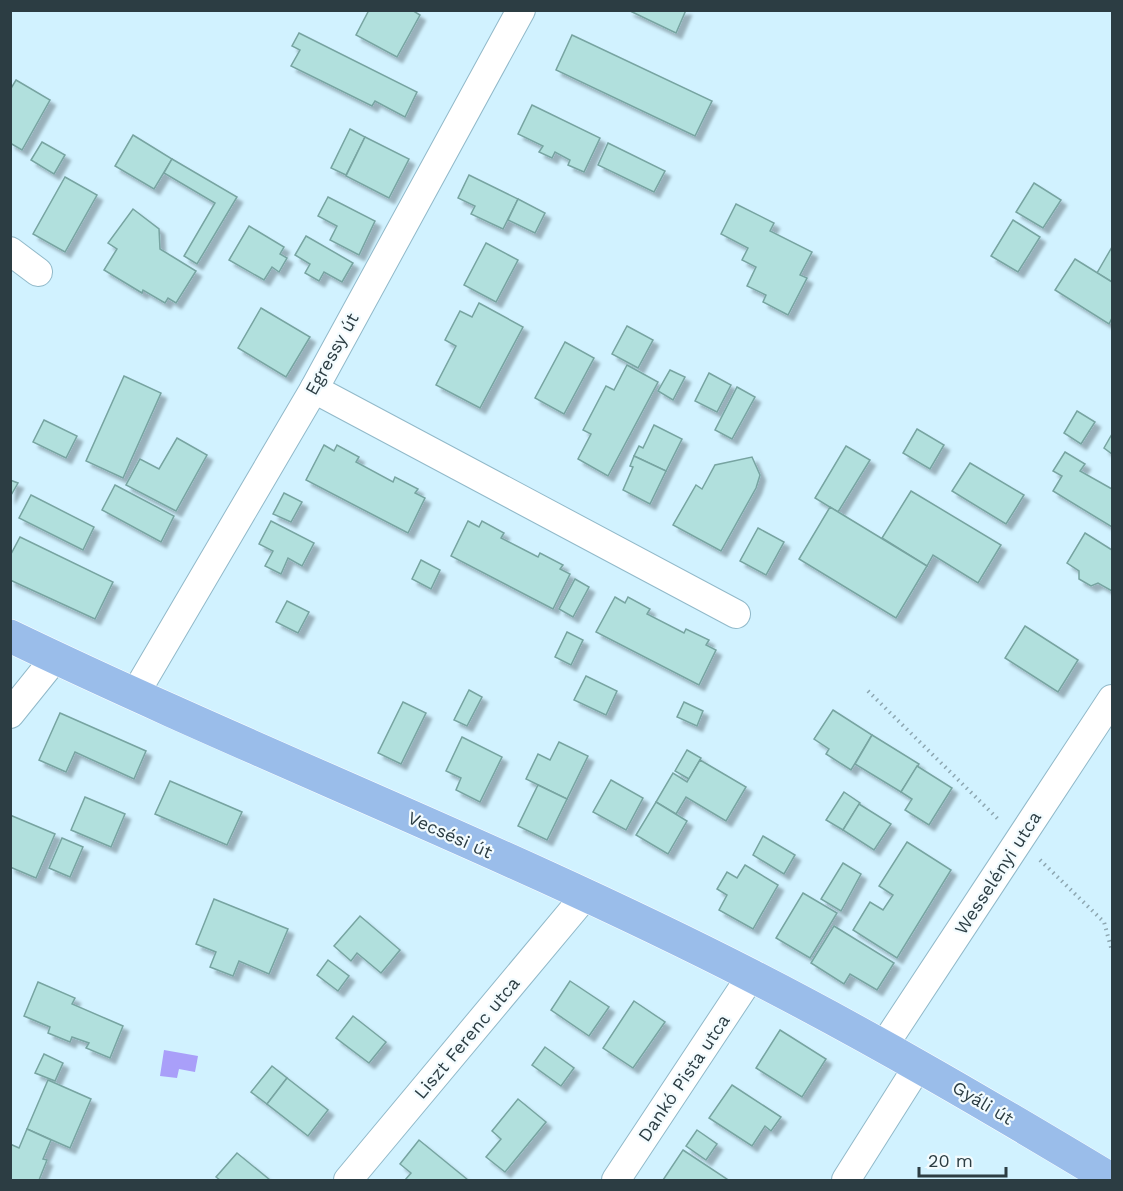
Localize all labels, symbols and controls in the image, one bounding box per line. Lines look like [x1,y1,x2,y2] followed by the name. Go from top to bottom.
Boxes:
[300,309,363,398] street label: Egressy út
[405,807,496,863] street label: Vecsési út
[950,807,1045,938] street label: Wesselényi utca
[410,973,524,1103] street label: Liszt Ferenc utca
[633,1010,734,1145] street label: Dankó Pista utca
[949,1076,1018,1129] street label: Gyáli út
[919,1140,1006,1178] scale bar
[928,1150,973,1171] text: 20 m

